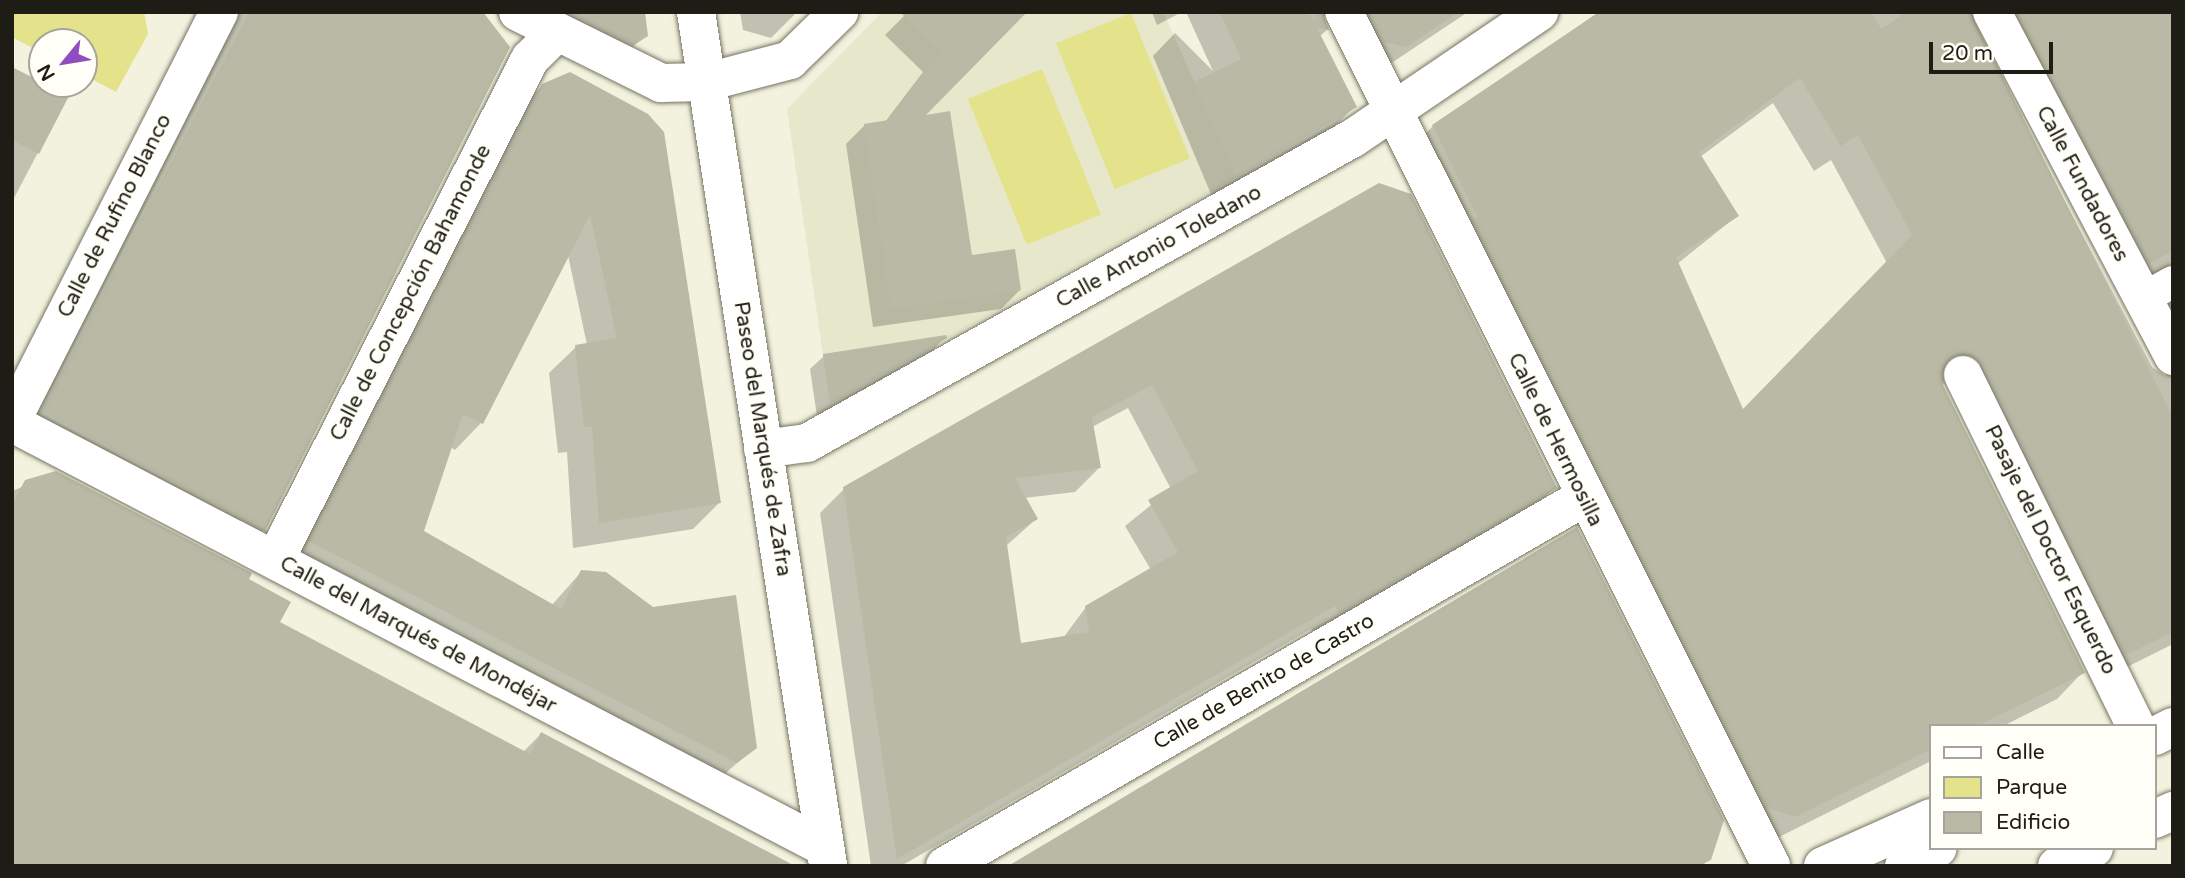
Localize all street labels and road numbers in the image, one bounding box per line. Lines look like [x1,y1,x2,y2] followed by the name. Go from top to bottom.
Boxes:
[2030,102,2134,266] street label: Calle Fundadores
[53,110,177,322] street label: Calle de Rufino Blanco
[325,141,497,445] street label: Calle de Concepción Bahamonde
[1052,180,1266,314] street label: Calle Antonio Toledano
[728,300,796,578] street label: Paseo del Marqués de Zafra
[1502,349,1608,531] street label: Calle de Hermosilla
[1979,421,2121,679] street label: Pasaje del Doctor Esquerdo
[275,551,561,719] street label: Calle del Marqués de Mondéjar
[1149,608,1379,756] street label: Calle de Benito de Castro

